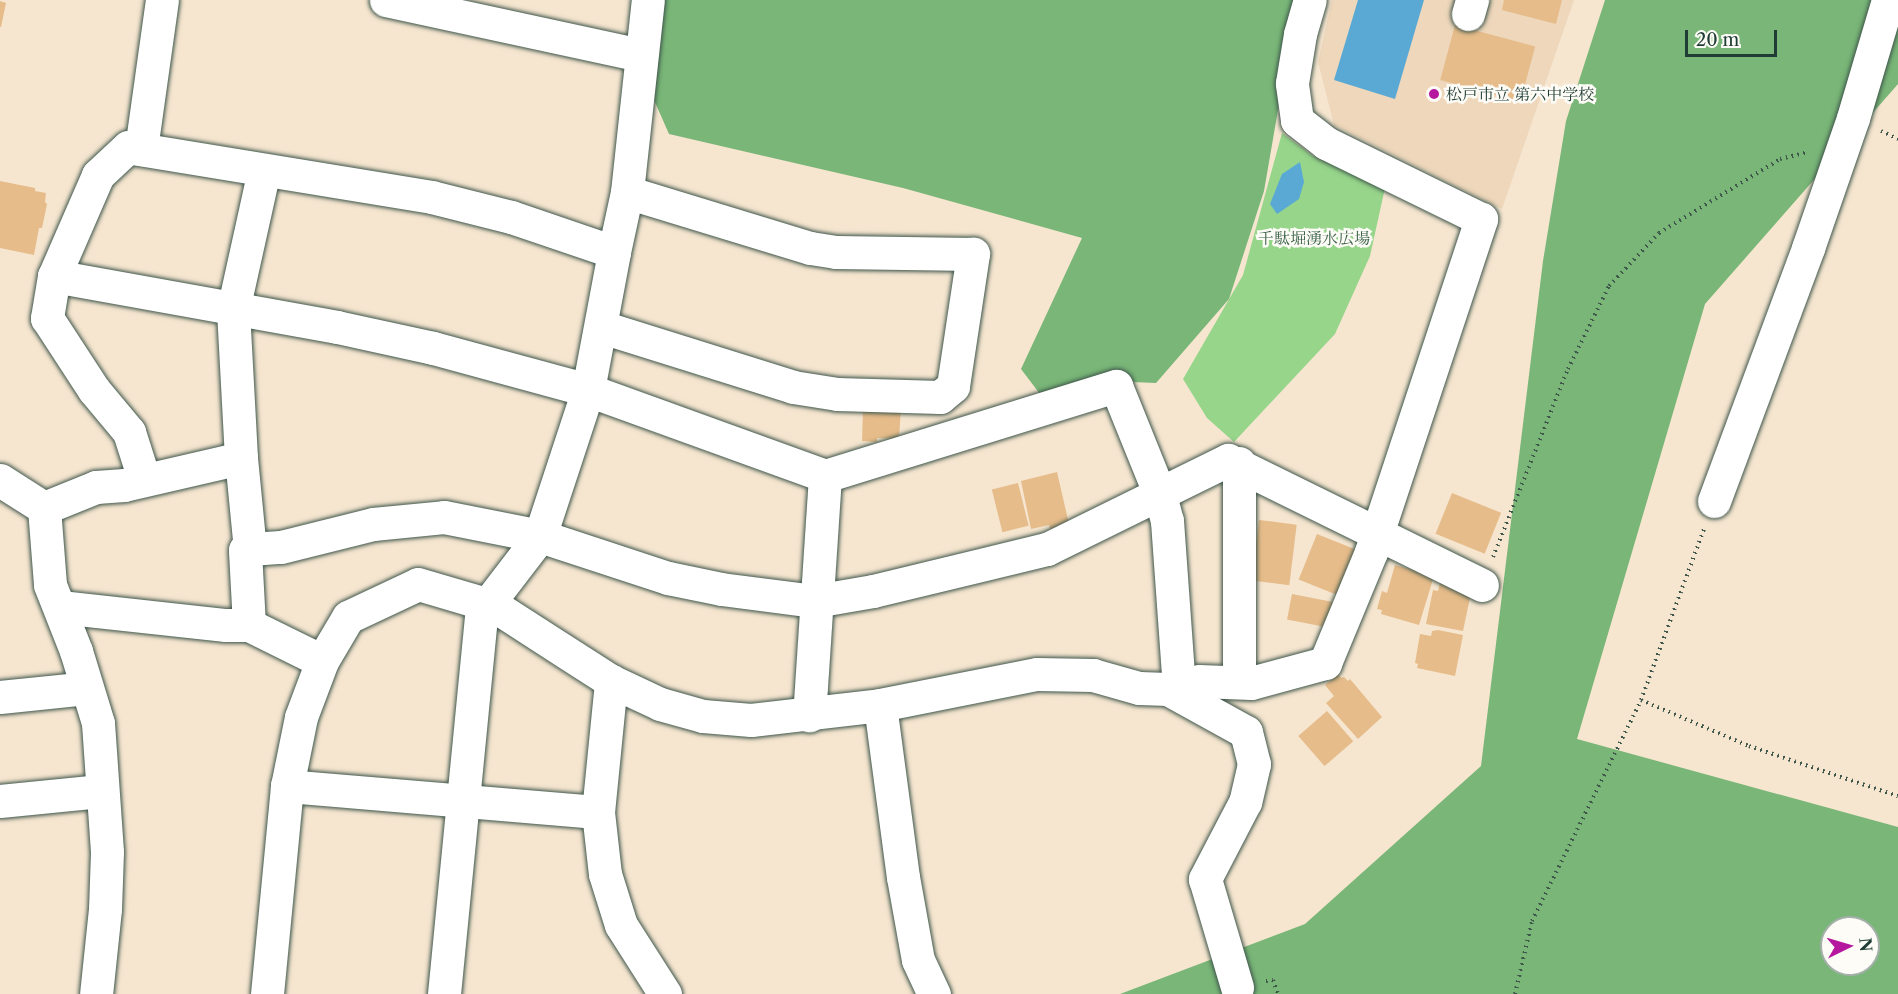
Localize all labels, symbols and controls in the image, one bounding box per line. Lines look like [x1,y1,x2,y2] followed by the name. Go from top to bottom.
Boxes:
[1688,18,1780,56] scale bar
[1696,29,1739,51] text: 20 m
[1446,84,1594,104] place label: 松戸市立 第六中学校
[1427,87,1441,101] marker: 松戸市立 第六中学校
[1258,228,1370,248] park label: 千駄堀湧水広場
[1820,916,1880,976] north arrow
[1855,937,1877,952] text: N

